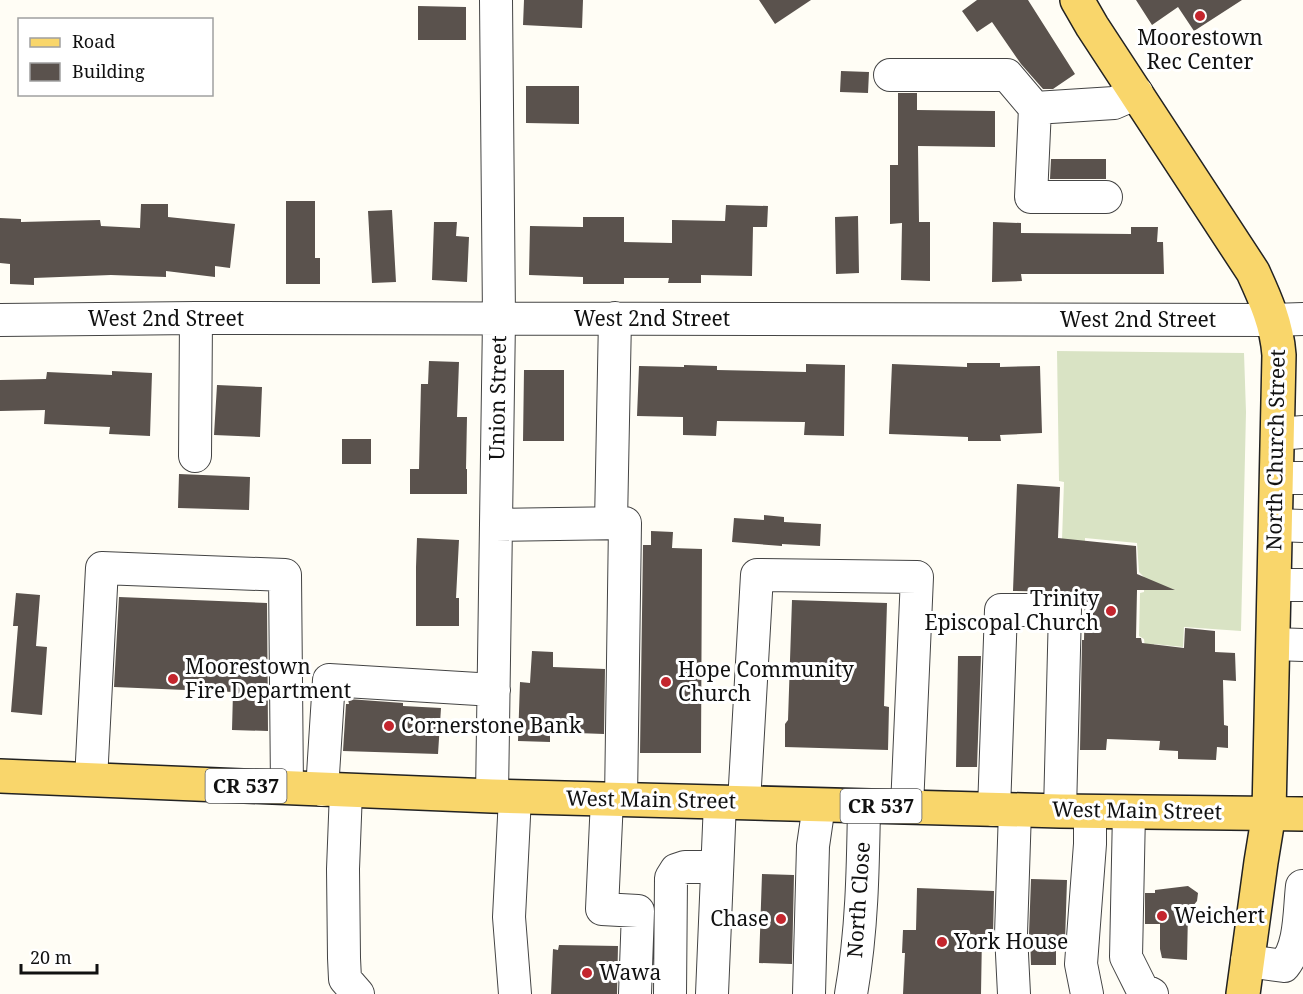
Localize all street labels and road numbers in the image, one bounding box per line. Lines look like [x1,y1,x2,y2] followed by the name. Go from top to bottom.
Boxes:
[88,304,244,332] street label: West 2nd Street
[574,304,730,332] street label: West 2nd Street
[1060,305,1216,333] street label: West 2nd Street
[482,335,512,461] street label: Union Street
[1259,349,1291,551] street label: North Church Street
[206,769,286,803] road number: CR 537
[566,784,736,814] street label: West Main Street
[840,789,922,823] road number: CR 537
[1052,795,1222,825] street label: West Main Street
[840,841,876,959] street label: North Close

